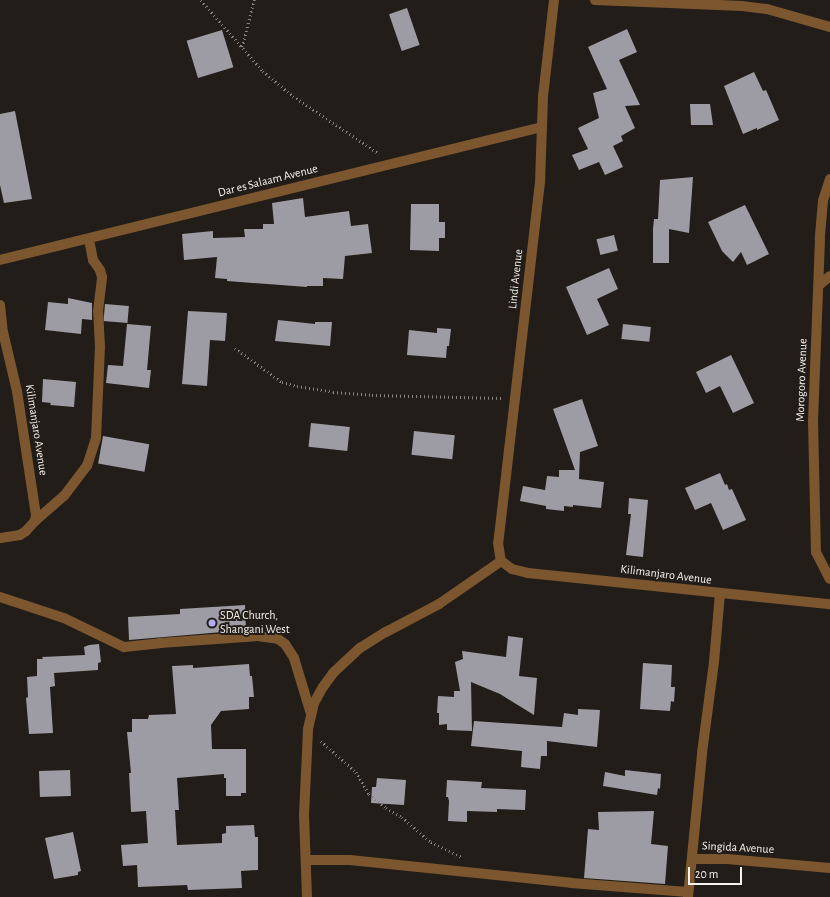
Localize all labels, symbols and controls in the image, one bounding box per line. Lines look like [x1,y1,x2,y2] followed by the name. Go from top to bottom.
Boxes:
[217,162,319,200] street label: Dar es Salaam Avenue
[506,248,526,310] street label: Lindi Avenue
[793,338,811,422] street label: Morogoro Avenue
[22,384,50,476] street label: Kilimanjaro Avenue
[620,562,712,588] street label: Kilimanjaro Avenue
[220,609,290,637] place label: SDA Church, Shangani West
[207,618,217,628] marker: SDA Church, Shangani West
[702,839,774,857] street label: Singida Avenue
[690,859,744,885] scale bar
[695,868,718,880] text: 20 m

